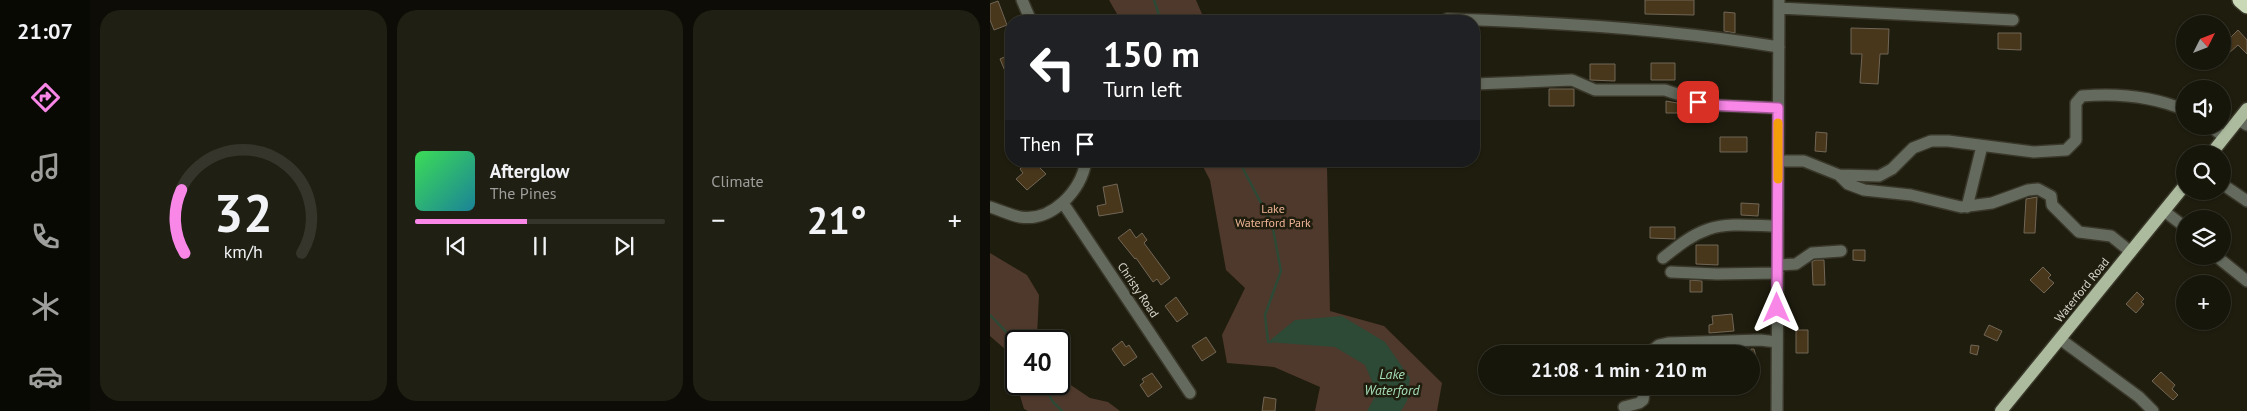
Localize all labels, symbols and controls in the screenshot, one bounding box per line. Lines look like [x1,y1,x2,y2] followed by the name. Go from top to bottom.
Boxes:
[2176,15,2231,70] north arrow
[2176,15,2231,330] map controls
[17,17,73,45] text: 21:07
[1103,31,1200,77] text: 150 m
[1020,35,1085,100] icon: left
[1103,75,1182,103] text: Turn left
[28,80,63,115] icon: directions
[2176,80,2231,135] button: sound
[1677,81,1719,123] pin
[1684,88,1712,116] icon: arrive
[1071,130,1099,158] icon: arrive
[1020,132,1061,156] text: Then
[2176,145,2231,200] button: search
[28,150,63,185] icon: music
[490,159,569,183] text: Afterglow
[711,171,764,191] text: Climate
[214,179,273,246] text: 32
[490,183,557,203] text: The Pines
[807,195,867,244] text: 21°
[711,201,725,238] text: −
[948,201,962,238] text: +
[1235,201,1311,230] park label: Lake Waterford Park
[2176,210,2231,265] button: layers
[28,219,63,254] icon: phone
[442,232,470,260] icon: previous
[526,232,554,260] icon: pause
[610,232,638,260] icon: next
[224,240,263,263] text: km/h
[2051,254,2112,325] street label: Waterford Road
[1114,259,1162,320] street label: Christy Road
[2176,275,2231,330] button: +
[1750,281,1802,333] position arrow
[28,289,63,324] icon: climate
[1005,330,1070,395] speed limit sign: 40
[1531,358,1707,382] text: 21:08 · 1 min · 210 m
[28,359,63,394] icon: car
[1364,365,1421,399] water label: Lake Waterford

